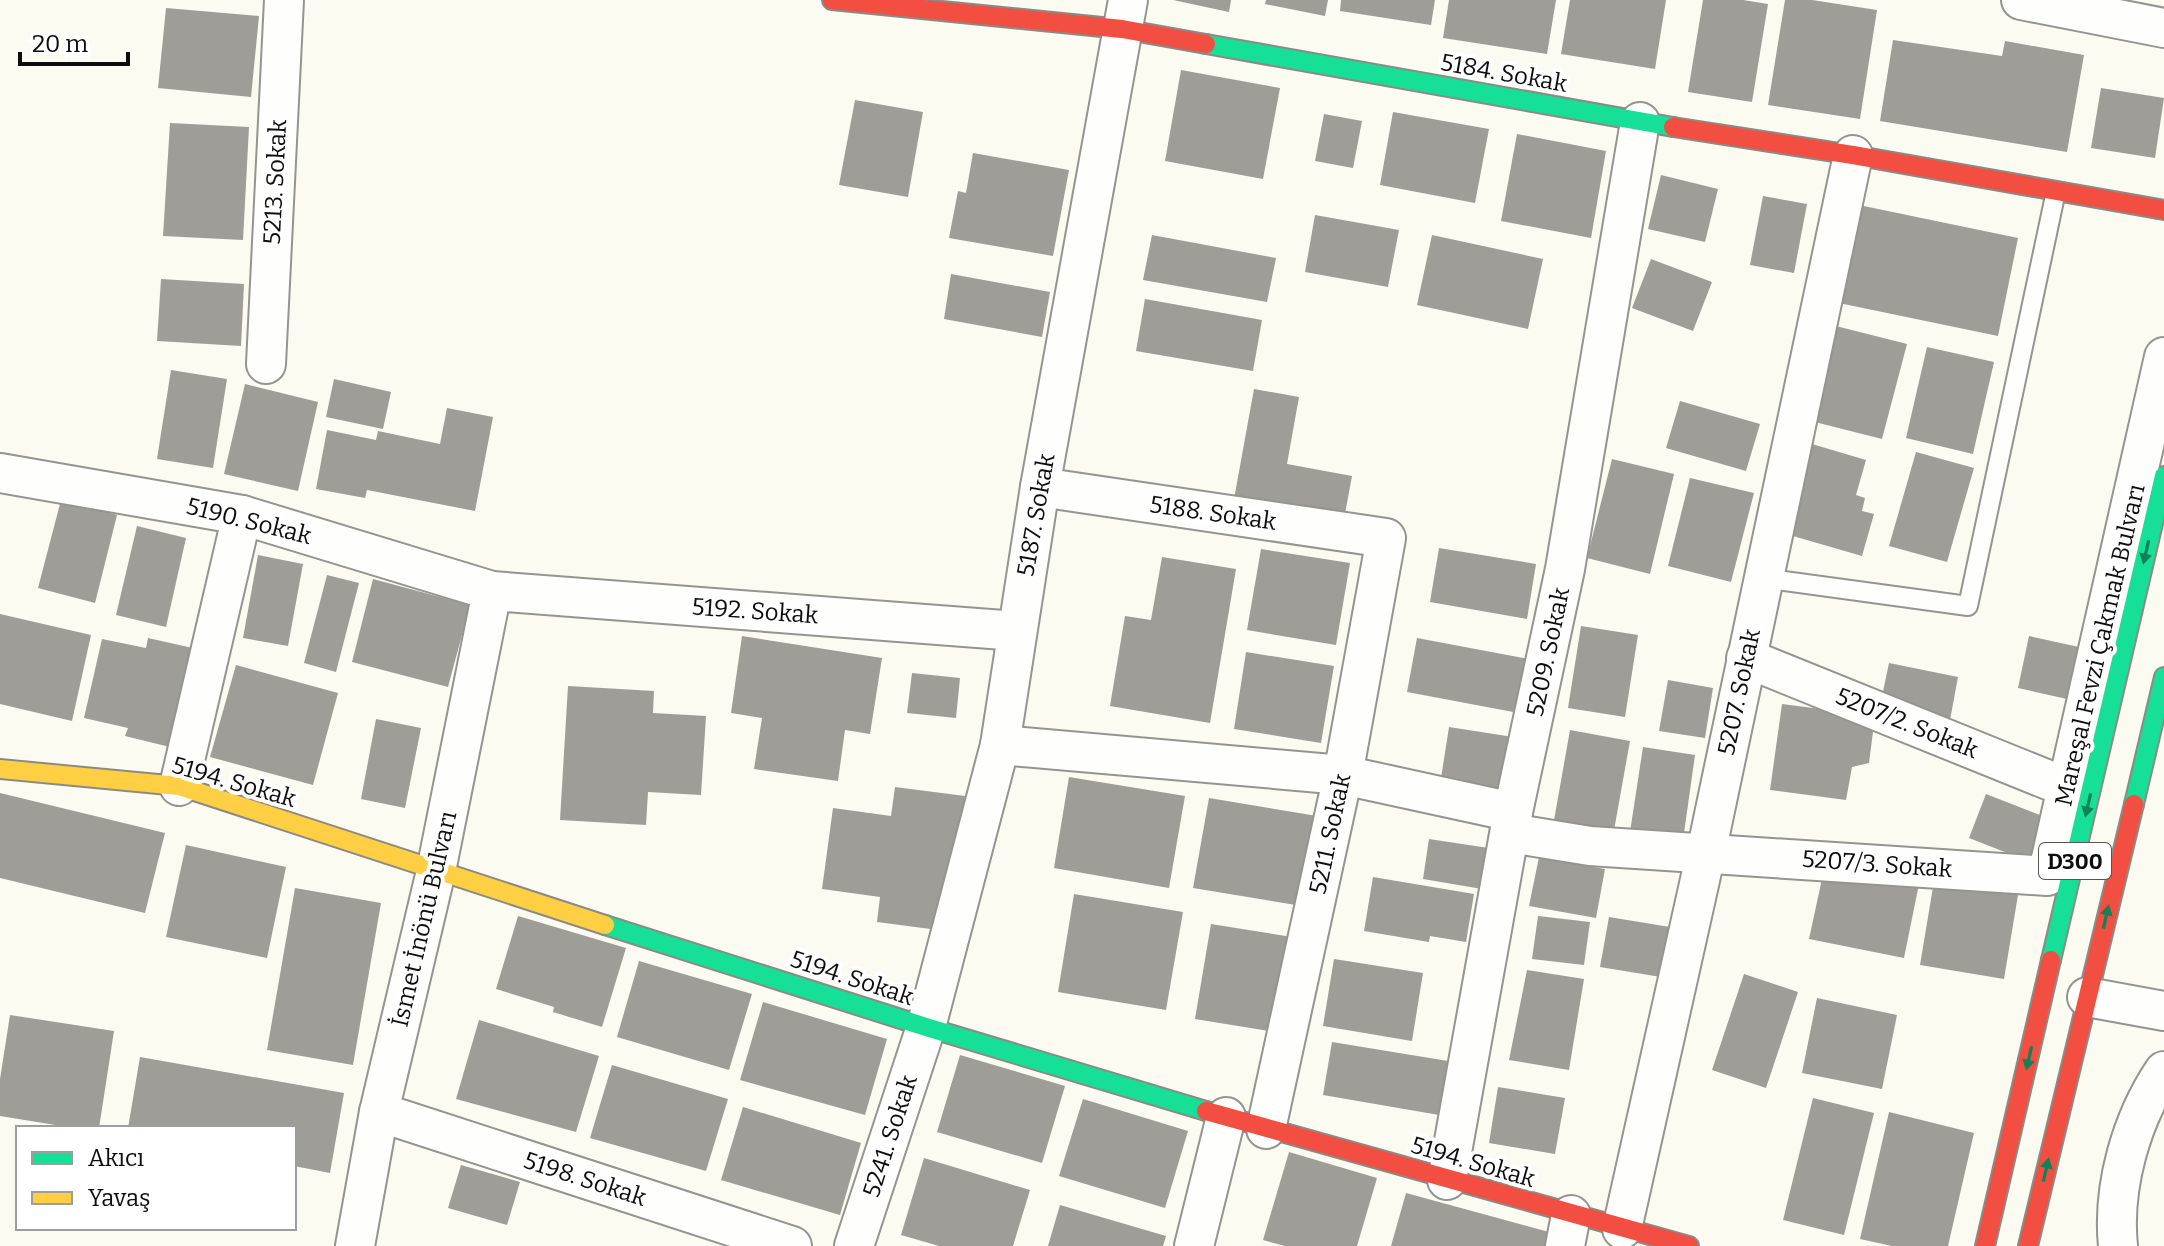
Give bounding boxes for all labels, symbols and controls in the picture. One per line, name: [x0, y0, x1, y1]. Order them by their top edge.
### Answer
scale bar: [20, 16, 128, 66]
text: 20 m: [32, 30, 88, 58]
street label: 5184. Sokak: [1438, 48, 1570, 98]
street label: 5213. Sokak: [258, 118, 292, 245]
street label: 5187. Sokak: [1011, 451, 1061, 579]
street label: Mareşal Fevzi Çakmak Bulvarı: [2049, 481, 2151, 809]
street label: 5188. Sokak: [1148, 490, 1278, 536]
street label: 5190. Sokak: [184, 492, 315, 550]
one-way arrow: [2140, 540, 2152, 565]
street label: 5209. Sokak: [1521, 585, 1575, 719]
street label: 5192. Sokak: [691, 593, 820, 629]
street label: 5207. Sokak: [1712, 626, 1766, 758]
street label: 5207/2. Sokak: [1832, 682, 1983, 764]
street label: 5194. Sokak: [169, 751, 300, 813]
street label: 5211. Sokak: [1304, 771, 1357, 897]
one-way arrow: [2081, 793, 2094, 818]
street label: İsmet İnönü Bulvarı: [386, 808, 462, 1030]
road number: D300: [2039, 843, 2111, 879]
street label: 5207/3. Sokak: [1801, 845, 1953, 883]
one-way arrow: [2101, 905, 2113, 930]
street label: 5194. Sokak: [787, 945, 917, 1011]
one-way arrow: [2022, 1046, 2035, 1071]
street label: 5241. Sokak: [857, 1071, 923, 1201]
legend: [16, 1126, 296, 1230]
street label: 5194. Sokak: [1408, 1131, 1539, 1193]
text: Akıcı: [88, 1144, 144, 1172]
street label: 5198. Sokak: [520, 1146, 650, 1212]
one-way arrow: [2040, 1158, 2053, 1183]
text: Yavaş: [88, 1184, 151, 1212]

